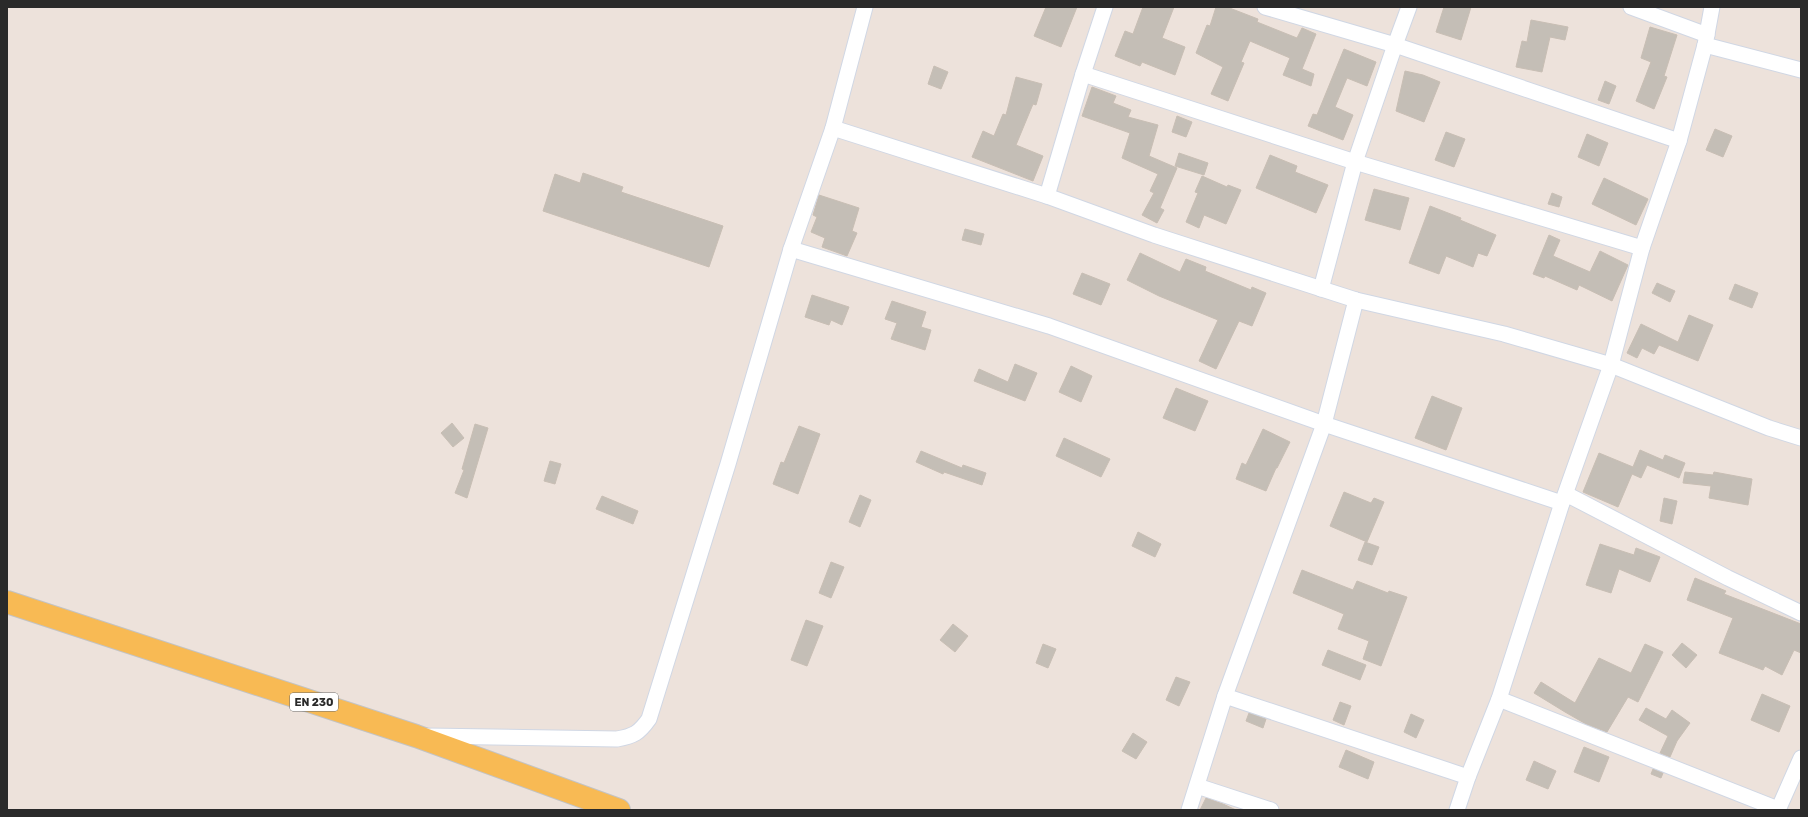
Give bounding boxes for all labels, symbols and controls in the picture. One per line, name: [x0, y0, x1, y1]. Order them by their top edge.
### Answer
road number: EN 230: [290, 693, 338, 711]

